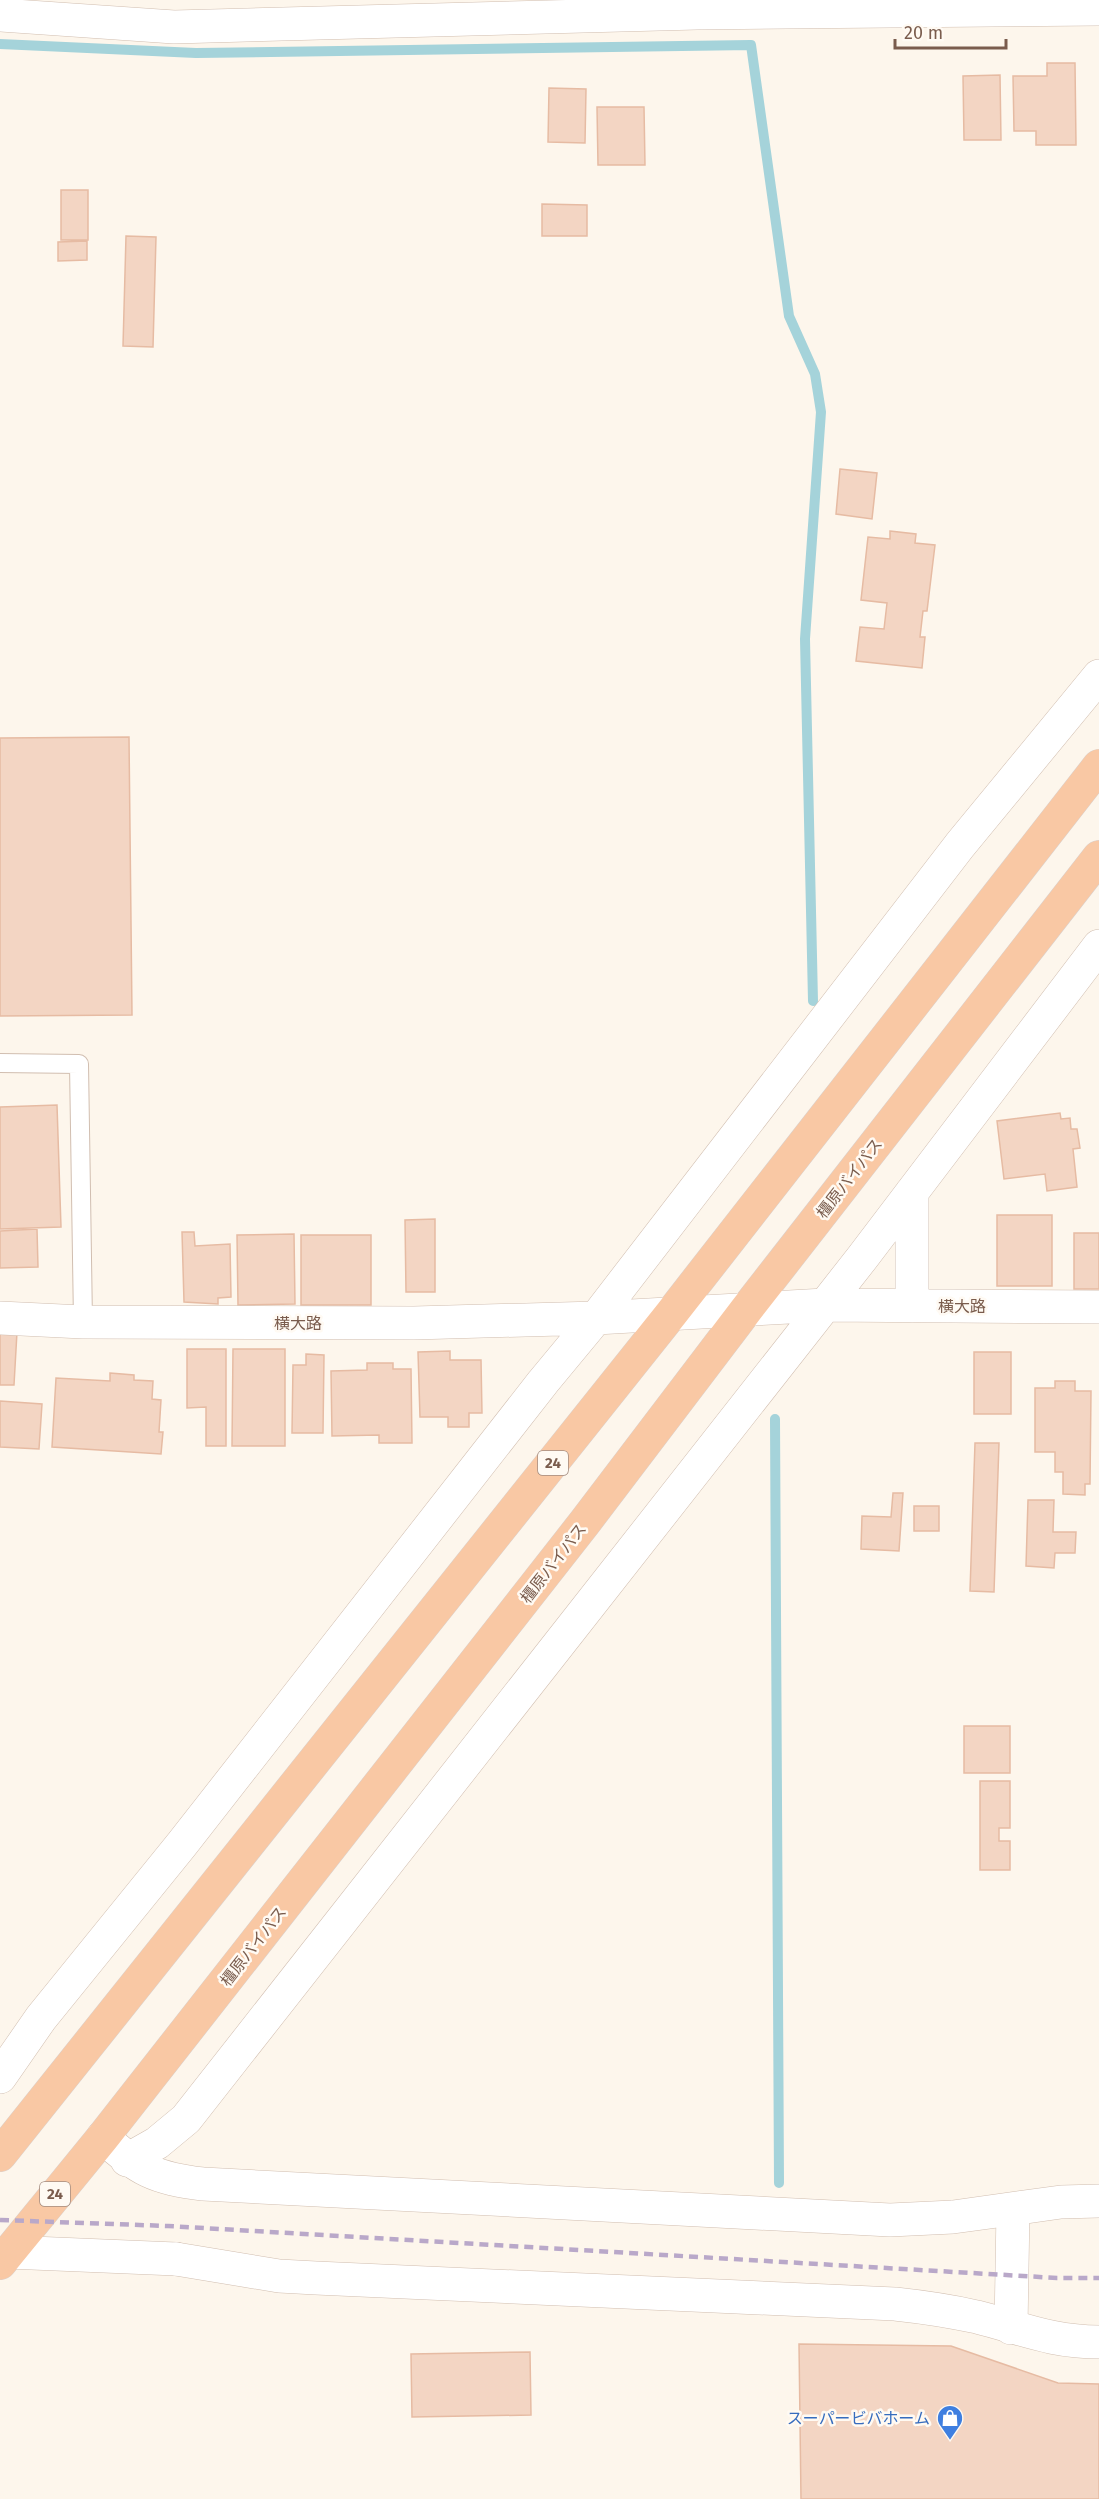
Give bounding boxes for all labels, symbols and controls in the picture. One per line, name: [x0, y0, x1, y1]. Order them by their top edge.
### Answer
scale bar: [895, 12, 1006, 50]
text: 20 m: [904, 22, 943, 44]
street label: 橿原バイパス: [812, 1135, 886, 1222]
street label: 横大路: [938, 1297, 986, 1316]
street label: 横大路: [274, 1314, 322, 1333]
road number: 24: [538, 1451, 568, 1475]
street label: 橿原バイパス: [516, 1520, 590, 1607]
street label: 橿原バイパス: [216, 1903, 290, 1990]
road number: 24: [40, 2182, 70, 2206]
shop icon: スーパービバホーム: [935, 2403, 965, 2441]
place label: スーパービバホーム: [787, 2409, 930, 2428]

